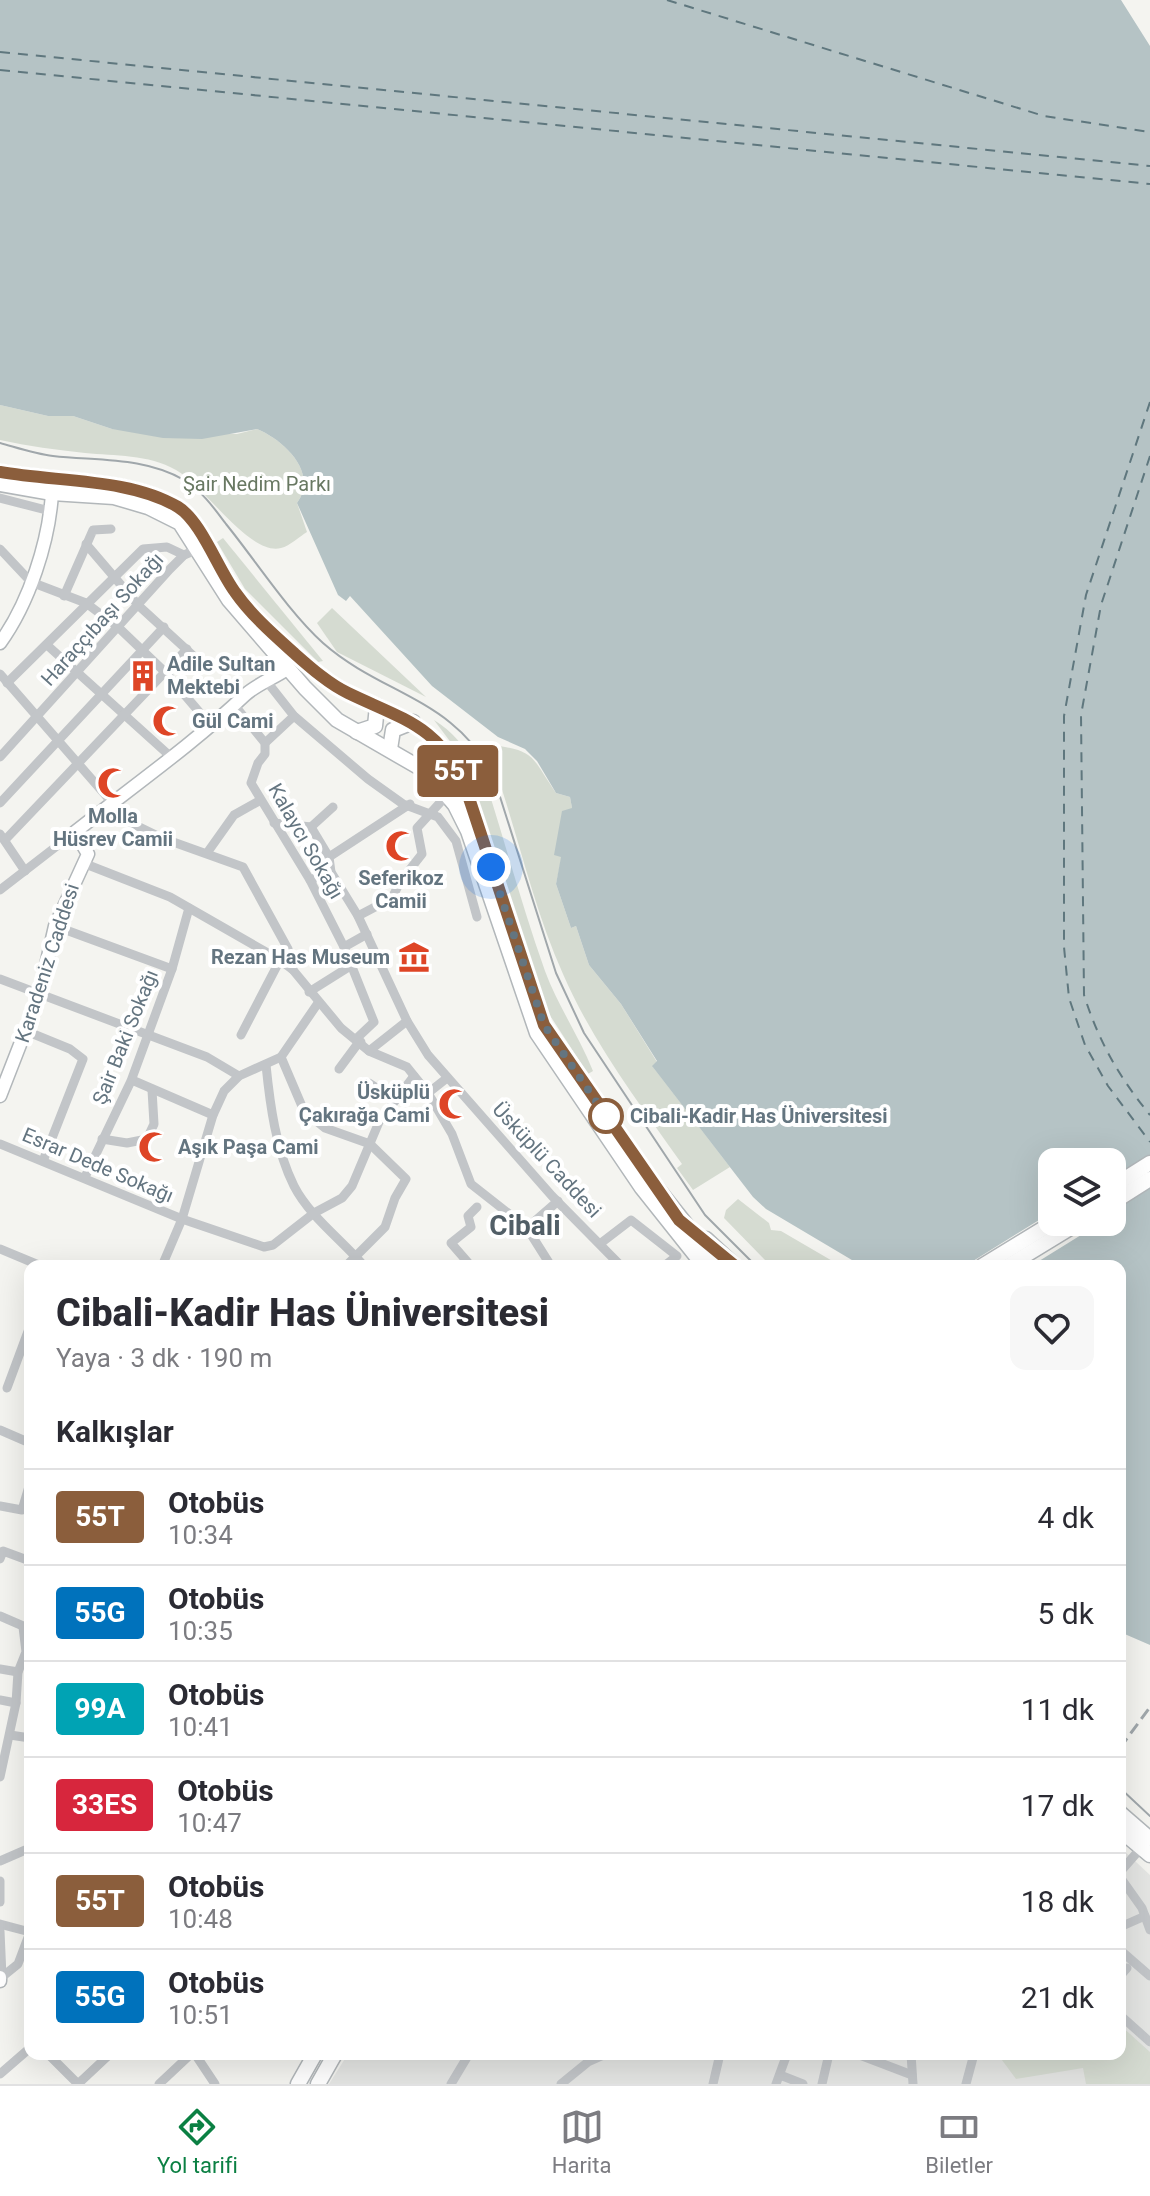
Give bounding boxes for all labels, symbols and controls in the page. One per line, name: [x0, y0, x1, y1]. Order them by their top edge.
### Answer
park label: Şair Nedim Parkı: [183, 472, 331, 496]
street label: Haraççıbaşı Sokağı: [36, 547, 168, 691]
place label: Adile Sultan Mektebi: [167, 652, 276, 699]
building icon: Adile Sultan Mektebi: [126, 659, 160, 693]
mosque icon: Gül Cami: [151, 704, 185, 738]
place label: Gül Cami: [192, 709, 274, 733]
line badge: 55T: [412, 745, 504, 797]
text: 55T: [433, 754, 483, 787]
mosque icon: Molla Hüsrev Camii: [96, 766, 130, 800]
street label: Kalaycı Sokağı: [263, 779, 349, 903]
place label: Molla Hüsrev Camii: [53, 804, 173, 851]
mosque icon: Seferikoz Camii: [384, 829, 418, 863]
your location: [471, 847, 511, 887]
place label: Seferikoz Camii: [358, 866, 444, 913]
street label: Karadeniz Caddesi: [10, 881, 84, 1045]
museum icon: Rezan Has Museum: [397, 940, 431, 974]
place label: Rezan Has Museum: [211, 945, 390, 969]
street label: Şair Baki Sokağı: [87, 966, 163, 1108]
place label: Üsküplü Çakırağa Cami: [299, 1080, 430, 1127]
mosque icon: Üsküplü Çakırağa Cami: [437, 1087, 471, 1121]
street label: Üsküplü Caddesi: [487, 1097, 607, 1223]
marker: Cibali-Kadir Has Üniversitesi: [589, 1099, 623, 1133]
place label: Cibali-Kadir Has Üniversitesi: [630, 1104, 888, 1128]
street label: Esrar Dede Sokağı: [19, 1122, 177, 1208]
mosque icon: Aşık Paşa Cami: [137, 1130, 171, 1164]
place label: Aşık Paşa Cami: [178, 1135, 319, 1159]
map controls: [1038, 1148, 1126, 1236]
button: layers: [1038, 1148, 1126, 1236]
district label: Cibali: [489, 1209, 561, 1242]
button: heart: [1010, 1286, 1094, 1370]
text: Cibali-Kadir Has Üniversitesi: [56, 1291, 549, 1335]
text: Yaya · 3 dk · 190 m: [56, 1343, 272, 1373]
text: Kalkışlar: [56, 1414, 174, 1449]
text: Otobüs: [168, 1485, 264, 1520]
text: 55T: [75, 1500, 125, 1533]
text: 4 dk: [1038, 1500, 1094, 1535]
text: 10:34: [168, 1520, 233, 1550]
text: Otobüs: [168, 1581, 264, 1616]
text: 55G: [74, 1596, 126, 1629]
text: 5 dk: [1038, 1596, 1094, 1631]
text: 10:35: [168, 1616, 233, 1646]
text: Otobüs: [168, 1677, 264, 1712]
text: 99A: [75, 1692, 125, 1725]
text: 11 dk: [1021, 1692, 1094, 1727]
text: 10:41: [168, 1712, 233, 1742]
text: Otobüs: [177, 1773, 274, 1808]
text: 33ES: [72, 1788, 137, 1821]
text: 17 dk: [1021, 1788, 1094, 1823]
text: 10:47: [177, 1808, 242, 1838]
text: Otobüs: [168, 1869, 264, 1904]
text: 55T: [75, 1884, 125, 1917]
text: 18 dk: [1021, 1884, 1094, 1919]
text: 10:48: [168, 1904, 233, 1934]
text: Otobüs: [168, 1965, 264, 2000]
text: 55G: [74, 1980, 126, 2013]
text: 21 dk: [1021, 1980, 1094, 2015]
text: 10:51: [168, 2000, 233, 2030]
tab: Yol tarifi: [157, 2105, 238, 2178]
tab: Harita: [552, 2105, 611, 2178]
tab: Biletler: [925, 2105, 993, 2178]

